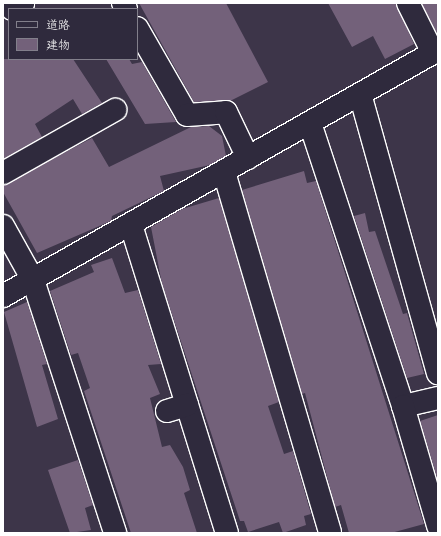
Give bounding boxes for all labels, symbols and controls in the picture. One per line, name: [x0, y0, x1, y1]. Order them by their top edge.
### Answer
legend: [8, 8, 138, 60]
text: 道路: [46, 15, 70, 33]
text: 建物: [46, 35, 70, 53]

